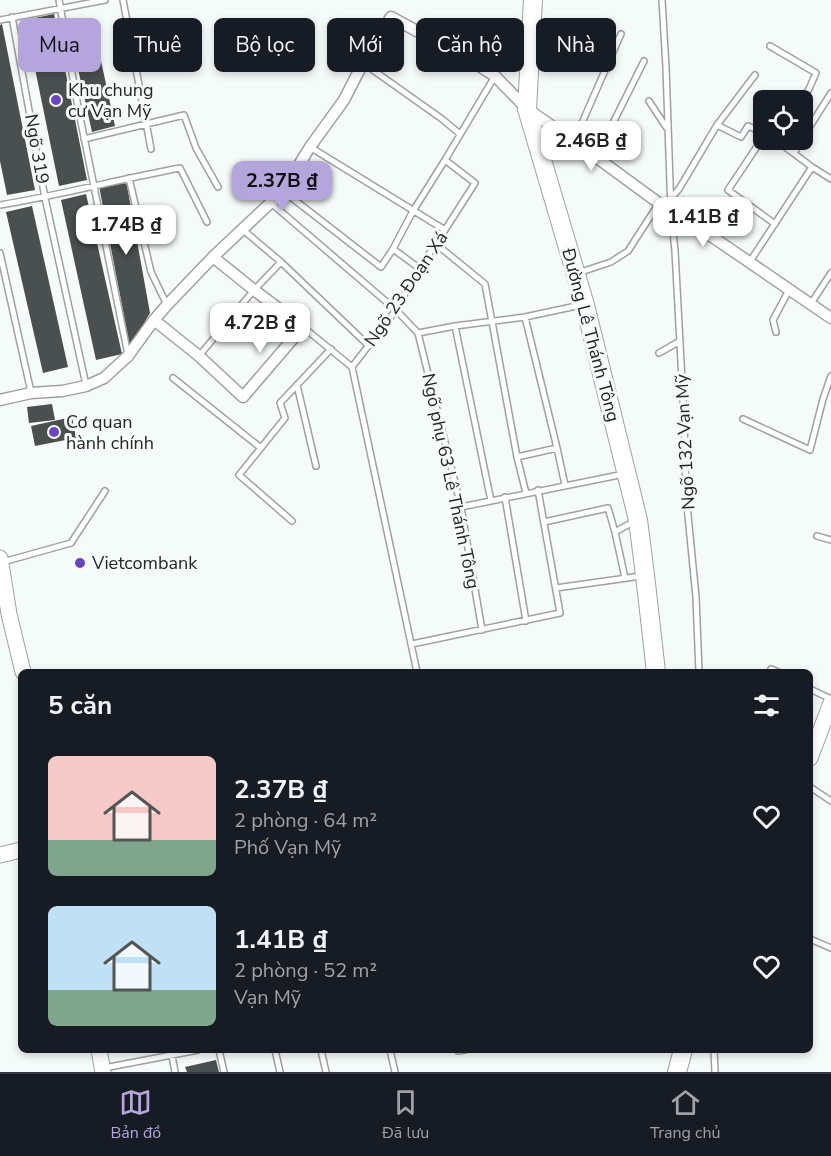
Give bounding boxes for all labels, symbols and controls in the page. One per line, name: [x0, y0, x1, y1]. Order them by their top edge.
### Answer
chip: Mua: [18, 18, 101, 72]
chip: Thuê: [113, 18, 202, 72]
chip: Bộ lọc: [214, 18, 315, 72]
chip: Mới: [327, 18, 404, 72]
chip: Căn hộ: [416, 18, 524, 72]
chip: Nhà: [536, 18, 616, 72]
place label: Khu chung cư Vạn Mỹ: [68, 78, 154, 123]
map controls: [753, 90, 813, 150]
button: locate: [753, 90, 813, 150]
marker: Khu chung cư Vạn Mỹ: [49, 93, 63, 107]
street label: Ngõ 319: [19, 112, 55, 186]
pin: 2.46B ₫: [536, 121, 646, 172]
text: 2.46B ₫: [555, 127, 627, 154]
pin: 2.37B ₫: [227, 161, 337, 212]
text: 2.37B ₫: [246, 167, 318, 194]
pin: 1.41B ₫: [648, 197, 758, 248]
text: 1.41B ₫: [667, 203, 739, 230]
pin: 1.74B ₫: [71, 205, 181, 256]
text: 1.74B ₫: [90, 211, 162, 238]
street label: Ngõ 23 Đoạn Xá: [359, 227, 453, 351]
street label: Đường Lê Thánh Tông: [556, 245, 626, 424]
pin: 4.72B ₫: [205, 303, 315, 354]
text: 4.72B ₫: [224, 309, 296, 336]
street label: Ngõ phụ 63 Lê Thánh Tông: [416, 371, 486, 591]
street label: Ngõ 132 Vạn Mỹ: [669, 373, 701, 511]
place label: Cơ quan hành chính: [66, 410, 154, 455]
marker: Cơ quan hành chính: [47, 425, 61, 439]
place label: Vietcombank: [91, 551, 198, 575]
marker: Vietcombank: [73, 556, 87, 570]
text: 5 căn: [48, 688, 112, 723]
icon: filters: [750, 689, 783, 722]
text: 2.37B ₫: [234, 772, 328, 807]
icon: home: [96, 780, 168, 852]
icon: heart: [750, 800, 783, 833]
text: 2 phòng · 64 m²: [234, 807, 377, 834]
text: Phố Vạn Mỹ: [234, 834, 341, 861]
text: 1.41B ₫: [234, 922, 328, 957]
icon: home: [96, 930, 168, 1002]
icon: heart: [750, 950, 783, 983]
text: 2 phòng · 52 m²: [234, 957, 377, 984]
text: Vạn Mỹ: [234, 984, 301, 1011]
tab: Bản đồ: [110, 1086, 161, 1144]
tab: Đã lưu: [382, 1086, 429, 1144]
tab: Trang chủ: [650, 1086, 721, 1144]

